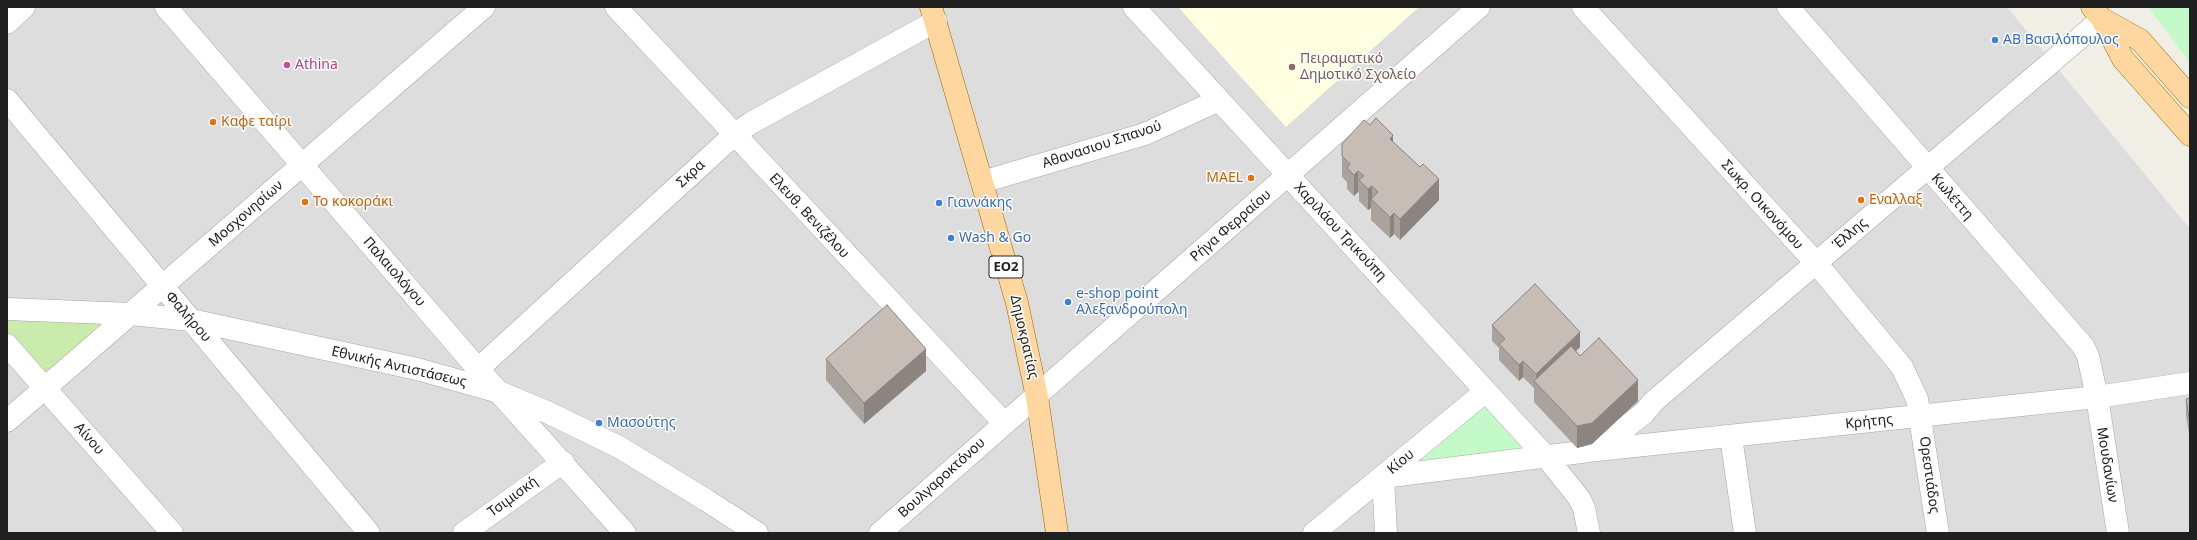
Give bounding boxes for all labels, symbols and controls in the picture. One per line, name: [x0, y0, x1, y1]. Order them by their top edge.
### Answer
place label: ΑΒ Βασιλόπουλος: [2003, 32, 2119, 48]
marker: ΑΒ Βασιλόπουλος: [1990, 35, 2000, 45]
place label: Πειραματικό Δημοτικό Σχολείο: [1300, 51, 1416, 84]
place label: Athina: [295, 57, 338, 73]
marker: Athina: [282, 60, 292, 70]
marker: Πειραματικό Δημοτικό Σχολείο: [1287, 62, 1297, 72]
place label: Καφε ταίρι: [221, 114, 292, 130]
marker: Καφε ταίρι: [208, 117, 218, 127]
street label: Αθανασιου Σπανού: [1040, 118, 1164, 172]
street label: Σκρα: [673, 157, 709, 191]
street label: Σωκρ. Οικονόμου: [1717, 157, 1807, 253]
street label: Ελευθ. Βενιζέλου: [765, 170, 853, 262]
place label: MAEL: [1206, 170, 1243, 186]
street label: Κωλέττη: [1927, 170, 1977, 224]
marker: MAEL: [1246, 173, 1256, 183]
street label: Μοσχονησίων: [206, 177, 286, 251]
street label: Χαριλάου Τρικούπη: [1290, 179, 1390, 285]
street label: Ρήγα Φερραίου: [1187, 186, 1275, 266]
place label: Εναλλαξ: [1869, 192, 1922, 208]
place label: Το κοκοράκι: [313, 194, 393, 210]
place label: Γιαννάκης: [947, 195, 1012, 211]
marker: Εναλλαξ: [1856, 195, 1866, 205]
marker: Το κοκοράκι: [300, 197, 310, 207]
marker: Γιαννάκης: [934, 198, 944, 208]
street label: Έλλης: [1829, 215, 1871, 253]
place label: Wash & Go: [959, 230, 1031, 246]
marker: Wash & Go: [946, 233, 956, 243]
street label: Παλαιολόγου: [359, 234, 429, 310]
road number: ΕΟ2: [989, 256, 1023, 278]
place label: e-shop point Αλεξανδρούπολη: [1076, 286, 1188, 318]
street label: Φαλήρου: [161, 288, 215, 346]
street label: Δημοκρατίας: [1006, 293, 1042, 381]
marker: e-shop point Αλεξανδρούπολη: [1063, 297, 1073, 307]
street label: Εθνικής Αντιστάσεως: [330, 343, 468, 391]
street label: Κρήτης: [1844, 411, 1894, 433]
place label: Μασούτης: [607, 415, 675, 431]
marker: Μασούτης: [594, 418, 604, 428]
street label: Αίνου: [70, 419, 108, 459]
street label: Μουδανίων: [2093, 426, 2121, 504]
street label: Βουλγαροκτόνου: [895, 435, 989, 521]
street label: Ορεστιάδος: [1915, 435, 1943, 515]
street label: Κίου: [1384, 446, 1418, 478]
street label: Τσιμισκή: [485, 473, 541, 521]

